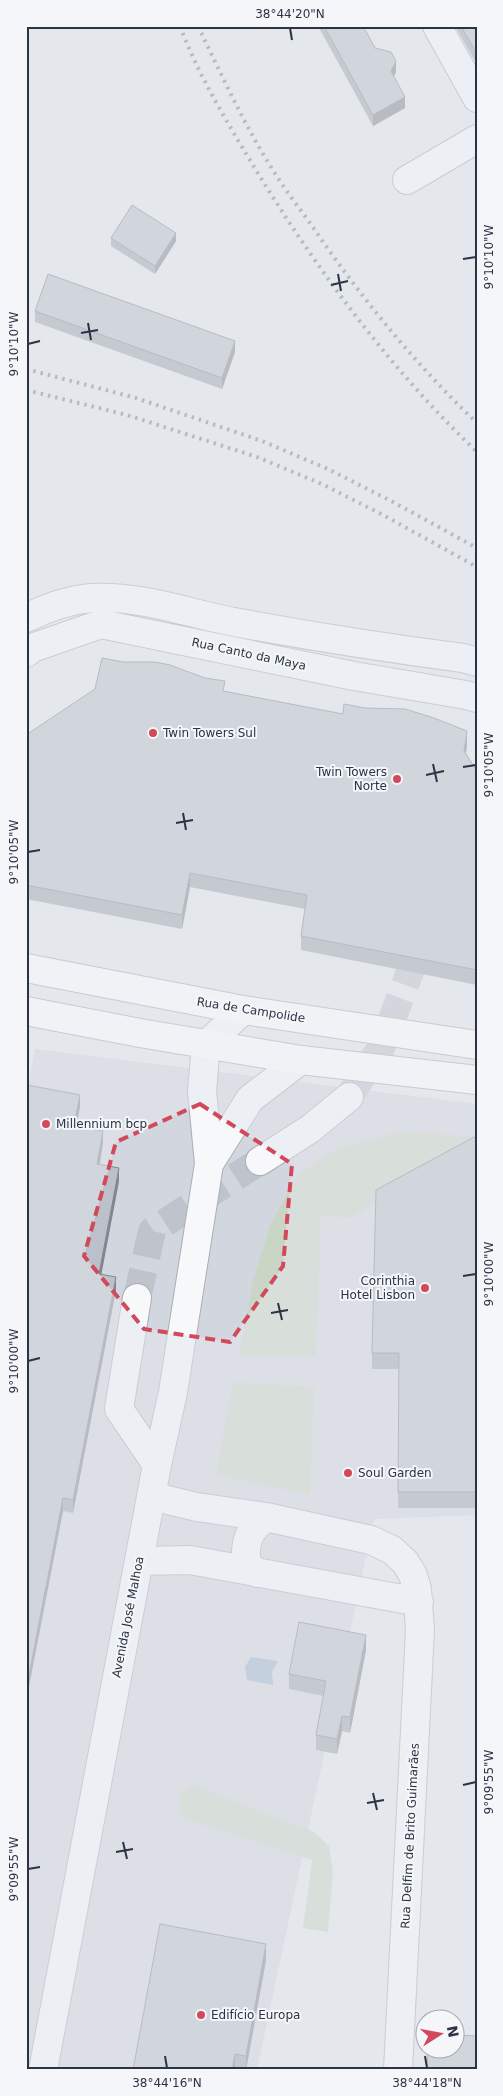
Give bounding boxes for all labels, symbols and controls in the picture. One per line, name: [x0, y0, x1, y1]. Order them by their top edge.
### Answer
text: 38°44'20"N: [255, 7, 325, 21]
text: 9°10'10"W: [482, 224, 496, 289]
text: 9°10'10"W: [7, 311, 21, 376]
street label: Rua Canto da Maya: [190, 635, 308, 673]
place label: Twin Towers Sul: [162, 726, 256, 740]
marker: Twin Towers Sul: [147, 727, 159, 739]
text: 9°10'05"W: [482, 732, 496, 797]
place label: Twin Towers Norte: [315, 765, 387, 793]
marker: Twin Towers Norte: [391, 773, 403, 785]
text: 9°10'05"W: [7, 819, 21, 884]
street label: Rua de Campolide: [196, 995, 306, 1025]
place label: Millennium bcp: [56, 1117, 147, 1131]
marker: Millennium bcp: [40, 1118, 52, 1130]
text: 9°10'00"W: [482, 1241, 496, 1306]
place label: Corinthia Hotel Lisbon: [341, 1274, 415, 1302]
marker: Corinthia Hotel Lisbon: [419, 1282, 431, 1294]
text: 9°10'00"W: [7, 1328, 21, 1393]
place label: Soul Garden: [358, 1466, 432, 1480]
marker: Soul Garden: [342, 1467, 354, 1479]
street label: Avenida José Malhoa: [109, 1555, 147, 1679]
street label: Rua Delfim de Brito Guimarães: [398, 1743, 422, 1929]
text: 9°09'55"W: [482, 1749, 496, 1814]
text: 9°09'55"W: [7, 1836, 21, 1901]
place label: Edifício Europa: [211, 2008, 300, 2022]
north arrow: [416, 2008, 466, 2058]
marker: Edifício Europa: [195, 2009, 207, 2021]
text: N: [444, 2024, 462, 2039]
text: 38°44'16"N: [132, 2076, 202, 2090]
text: 38°44'18"N: [392, 2076, 462, 2090]

